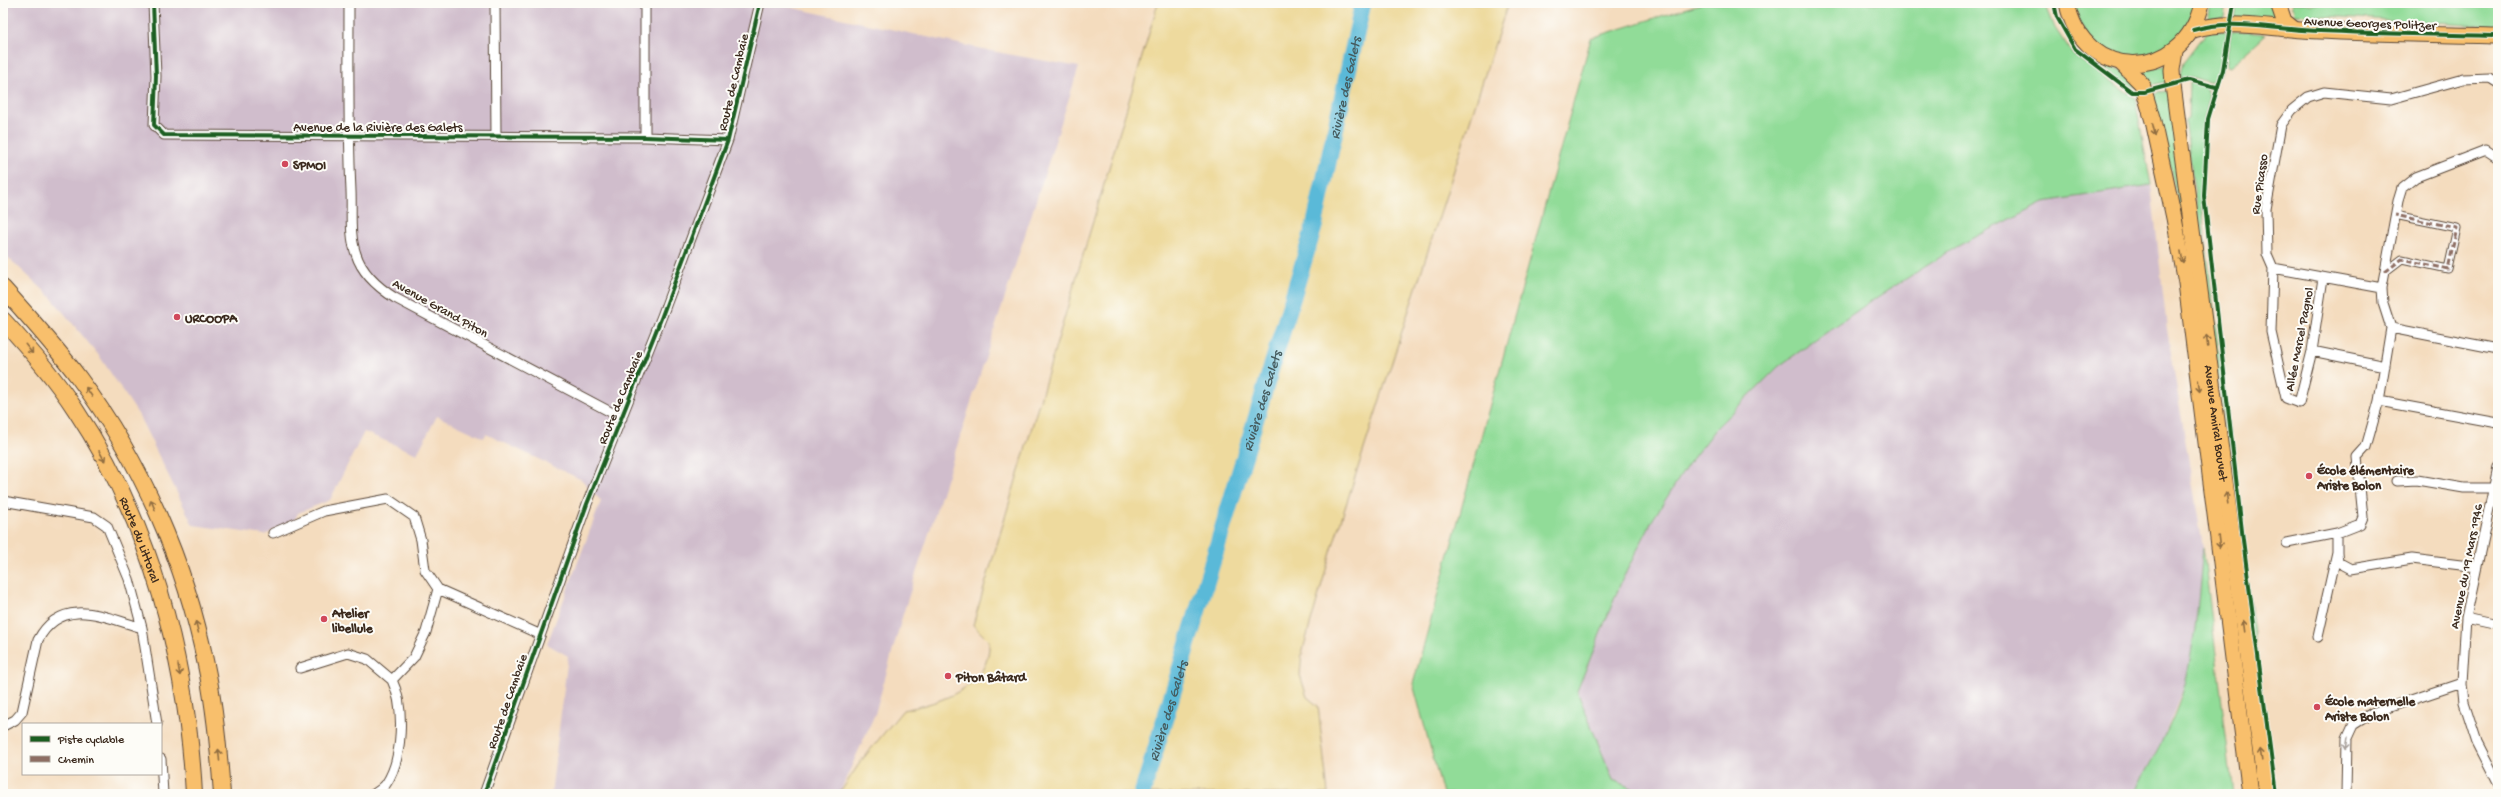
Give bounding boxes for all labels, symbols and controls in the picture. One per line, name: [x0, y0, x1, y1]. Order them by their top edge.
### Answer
street label: Avenue Georges Politzer: [2304, 15, 2438, 34]
street label: Route de Cambaie: [716, 32, 753, 133]
water label: Rivière des Galets: [1327, 34, 1367, 141]
street label: Avenue de la Rivière des Galets: [293, 121, 464, 136]
one-way arrow: [2151, 123, 2159, 136]
street label: Rue Picasso: [2249, 153, 2272, 215]
marker: SPMOI: [280, 159, 290, 169]
place label: SPMOI: [293, 159, 326, 174]
one-way arrow: [2178, 250, 2186, 263]
street label: Avenue Grand Piton: [389, 277, 491, 342]
street label: Allée Marcel Pagnol: [2283, 286, 2318, 393]
marker: URCOOPA: [172, 312, 182, 322]
place label: URCOOPA: [185, 312, 238, 327]
one-way arrow: [2204, 335, 2211, 348]
one-way arrow: [25, 344, 33, 355]
water label: Rivière des Galets: [1240, 347, 1287, 454]
street label: Route de Cambaie: [596, 349, 647, 447]
street label: Avenue Amiral Bouvet: [2200, 364, 2230, 484]
one-way arrow: [2195, 379, 2203, 392]
one-way arrow: [85, 387, 93, 398]
one-way arrow: [99, 450, 107, 462]
place label: École élémentaire Ariste Bolon: [2316, 463, 2415, 494]
marker: École élémentaire Ariste Bolon: [2304, 471, 2314, 481]
one-way arrow: [2223, 491, 2231, 504]
street label: Route du Littoral: [115, 495, 162, 585]
one-way arrow: [149, 500, 156, 512]
street label: Avenue du 19 Mars 1946: [2448, 502, 2487, 630]
one-way arrow: [2215, 536, 2222, 549]
place label: Atelier libellule: [331, 607, 374, 637]
marker: Atelier libellule: [319, 614, 329, 624]
one-way arrow: [2240, 620, 2248, 633]
one-way arrow: [193, 621, 201, 634]
street label: Route de Cambaie: [485, 652, 532, 751]
water label: Rivière des Galets: [1146, 657, 1193, 764]
one-way arrow: [175, 663, 183, 676]
place label: Piton Bâtard: [955, 670, 1027, 686]
marker: Piton Bâtard: [943, 671, 953, 681]
place label: École maternelle Ariste Bolon: [2324, 694, 2417, 725]
marker: École maternelle Ariste Bolon: [2312, 702, 2322, 712]
legend: [22, 723, 162, 775]
text: Piste cyclable: [57, 734, 125, 748]
one-way arrow: [2342, 736, 2350, 749]
one-way arrow: [215, 749, 222, 762]
one-way arrow: [2257, 749, 2265, 762]
text: Chemin: [58, 754, 94, 768]

